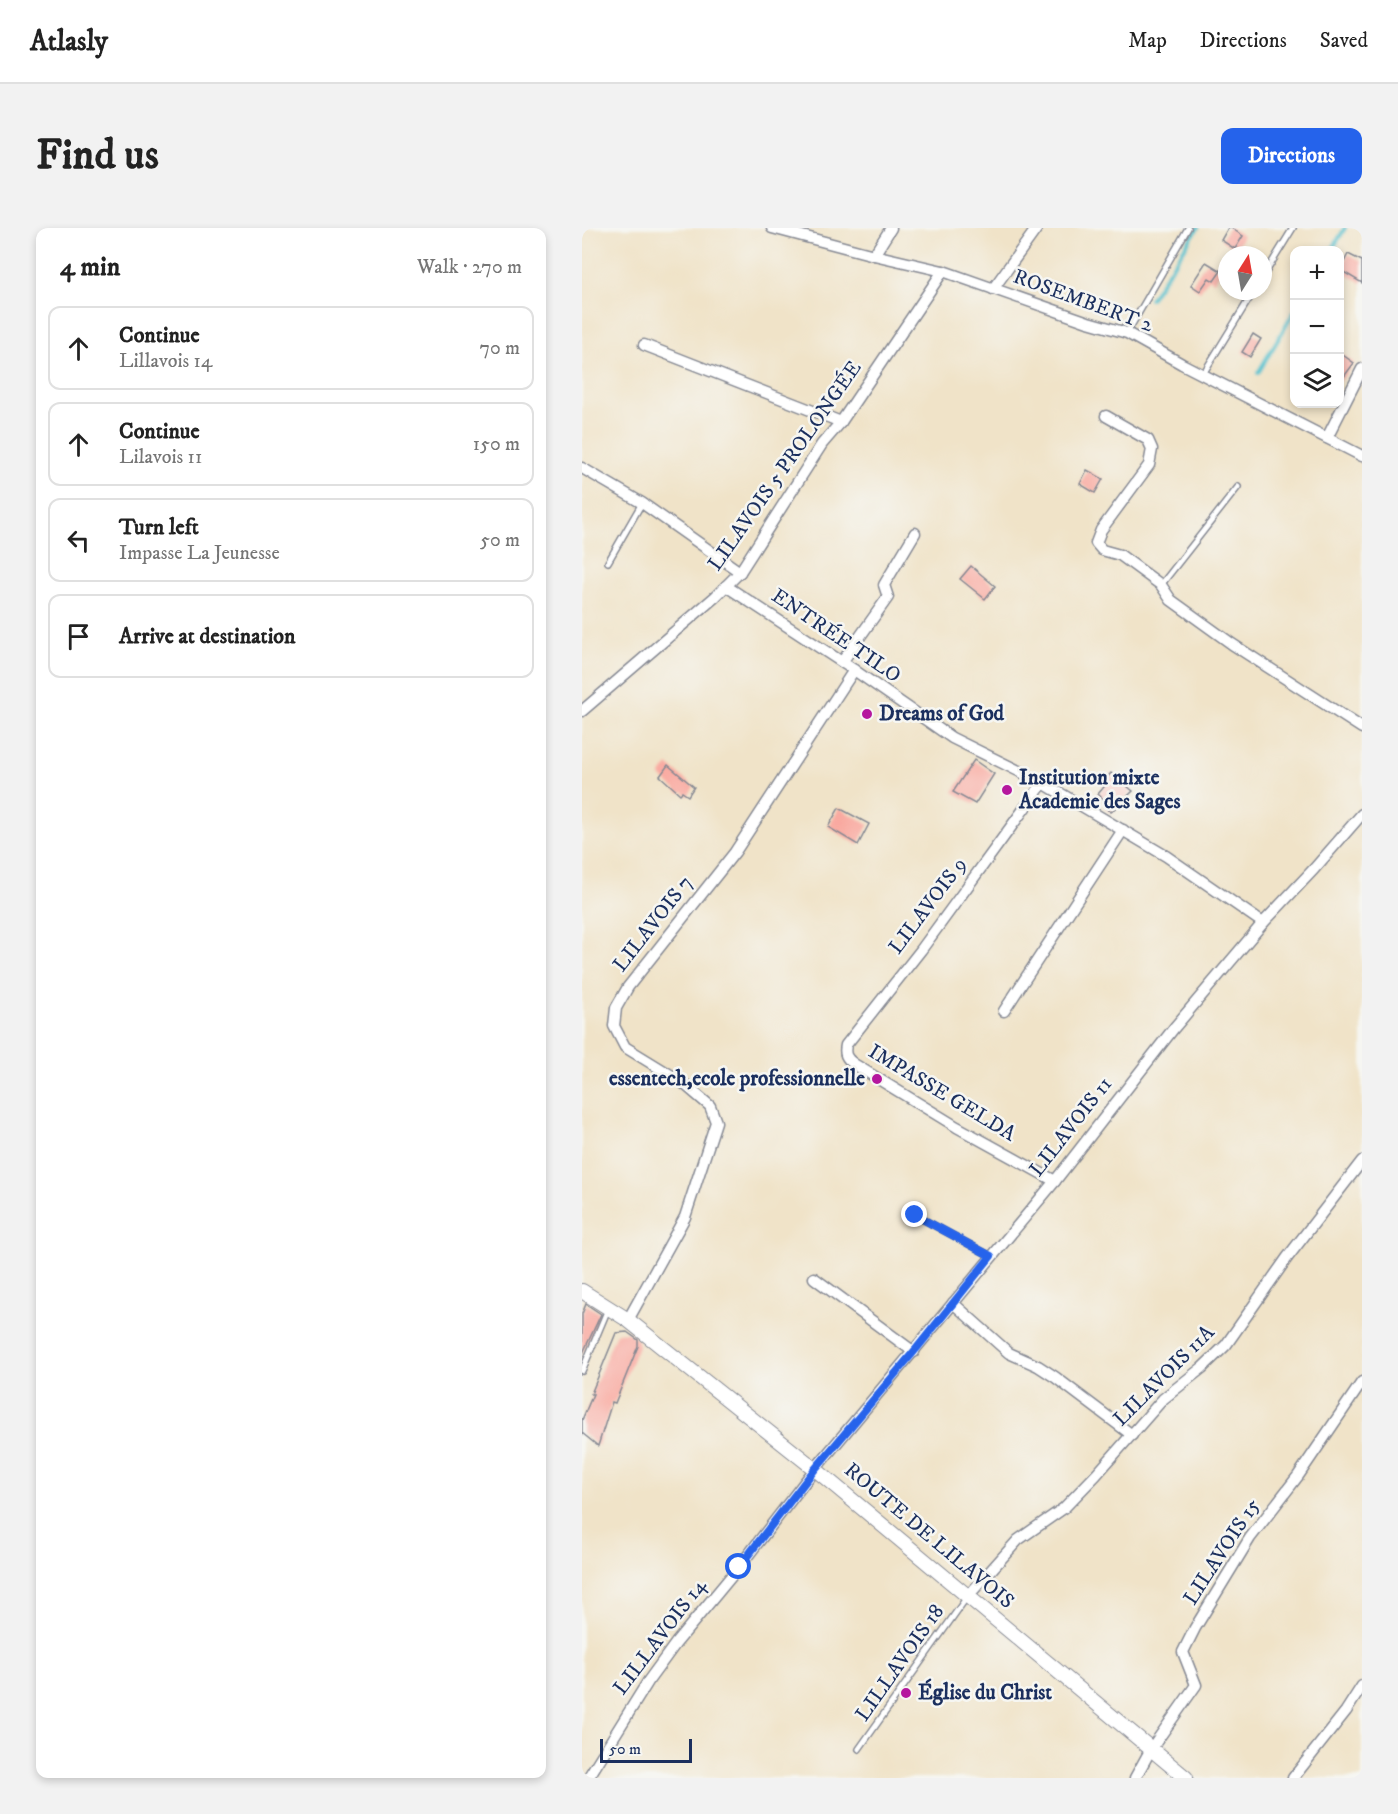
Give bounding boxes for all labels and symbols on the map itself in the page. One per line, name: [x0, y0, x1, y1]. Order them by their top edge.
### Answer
north arrow: [1218, 246, 1272, 300]
street label: ROSEMBERT 2: [1010, 264, 1157, 339]
street label: LILAVOIS 5 PROLONGÉE: [702, 355, 868, 576]
street label: ENTRÉE TILO: [766, 582, 906, 689]
place label: Dreams of God: [879, 701, 1005, 727]
marker: Dreams of God: [860, 707, 874, 721]
place label: Institution mixte Academie des Sages: [1018, 765, 1180, 815]
marker: Institution mixte Academie des Sages: [1000, 783, 1014, 797]
street label: LILAVOIS 9: [883, 853, 973, 959]
street label: LILAVOIS 7: [607, 871, 699, 977]
street label: IMPASSE GELDA: [863, 1039, 1021, 1148]
place label: essentech,ecole professionnelle: [609, 1066, 865, 1092]
marker: essentech,ecole professionnelle: [870, 1072, 884, 1086]
street label: LILAVOIS 11: [1024, 1072, 1118, 1182]
route end: [901, 1201, 927, 1227]
street label: LILAVOIS 11A: [1108, 1320, 1220, 1432]
street label: ROUTE DE LILAVOIS: [839, 1457, 1019, 1615]
street label: LILAVOIS 15: [1178, 1494, 1266, 1610]
route start: [725, 1553, 751, 1579]
street label: LILLAVOIS 14: [608, 1573, 713, 1700]
street label: LILLAVOIS 18: [850, 1599, 950, 1727]
place label: Église du Christ: [918, 1678, 1052, 1706]
marker: Église du Christ: [899, 1686, 913, 1700]
scale bar: [600, 1736, 692, 1764]

